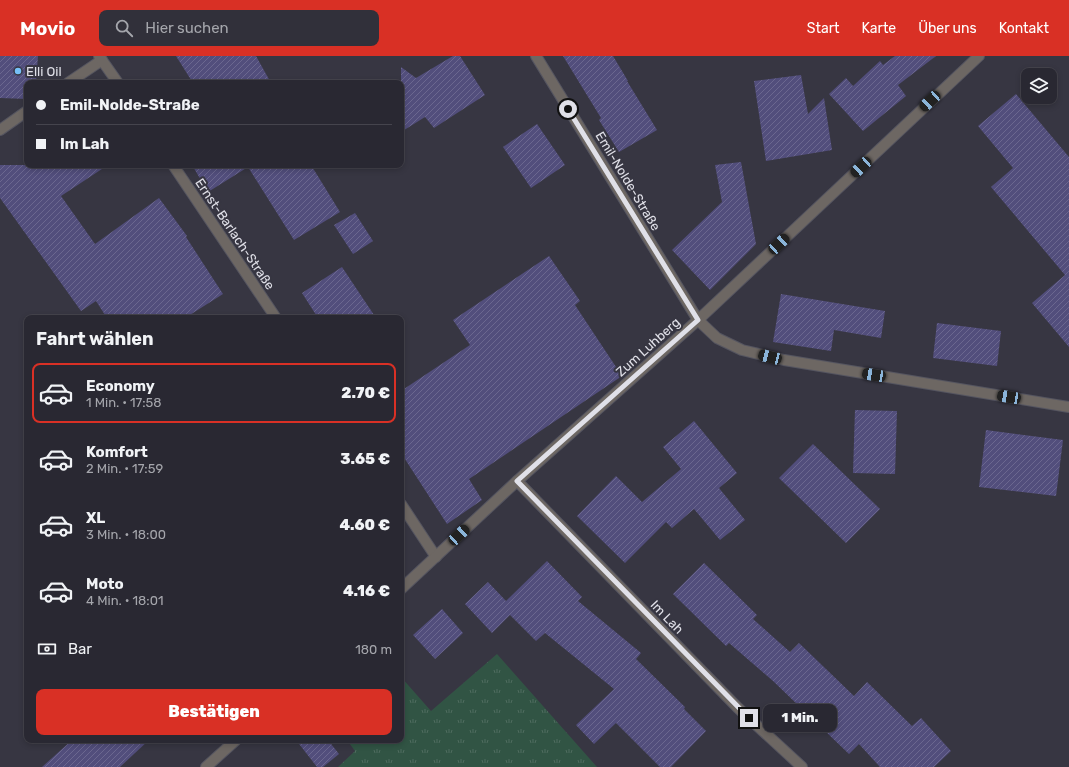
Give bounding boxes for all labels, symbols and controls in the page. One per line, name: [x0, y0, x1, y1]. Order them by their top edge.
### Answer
search box: [99, 10, 379, 46]
text: Movio: [20, 17, 75, 40]
icon: search: [113, 17, 135, 39]
text: Hier suchen: [145, 19, 229, 37]
text: Start: [807, 20, 840, 37]
text: Karte: [862, 20, 896, 37]
text: Über uns: [918, 20, 977, 37]
text: Kontakt: [999, 20, 1049, 37]
place label: Elli Oil: [26, 64, 62, 79]
marker: Elli Oil: [13, 66, 23, 76]
map controls: [1021, 68, 1057, 104]
button: layers: [1021, 68, 1057, 104]
car: [917, 88, 943, 114]
text: Emil-Nolde-Straße: [60, 96, 200, 114]
route start: [559, 100, 577, 118]
street label: Emil-Nolde-Straße: [593, 129, 663, 233]
text: Im Lah: [60, 135, 109, 153]
car: [848, 154, 874, 180]
street label: Ernst-Barlach-Straße: [192, 176, 278, 292]
car: [766, 231, 792, 257]
street label: Zum Luhberg: [613, 314, 684, 380]
text: Fahrt wählen: [36, 328, 154, 350]
car: [757, 348, 783, 366]
car: [861, 367, 887, 383]
icon: car: [38, 375, 74, 411]
text: Economy: [86, 377, 155, 395]
text: 2.70 €: [341, 384, 390, 402]
car: [996, 389, 1022, 405]
text: 1 Min. · 17:58: [86, 395, 162, 410]
icon: car: [38, 441, 74, 477]
text: Komfort: [86, 443, 148, 461]
text: 3.65 €: [340, 450, 390, 468]
text: 2 Min. · 17:59: [86, 461, 163, 476]
icon: car: [38, 507, 74, 543]
text: XL: [86, 509, 105, 527]
text: 4.60 €: [339, 516, 390, 534]
car: [446, 522, 472, 548]
text: 3 Min. · 18:00: [86, 527, 166, 542]
icon: car: [38, 573, 74, 609]
text: Moto: [86, 575, 124, 593]
text: 4.16 €: [343, 582, 390, 600]
text: 4 Min. · 18:01: [86, 593, 164, 608]
street label: Im Lah: [647, 597, 687, 637]
icon: cash: [36, 638, 58, 660]
text: Bar: [68, 640, 92, 658]
text: 180 m: [355, 642, 392, 657]
button: Bestätigen: [36, 689, 392, 735]
callout: 1 Min.: [763, 704, 837, 732]
route end: [740, 709, 758, 727]
text: 1 Min.: [782, 710, 818, 725]

